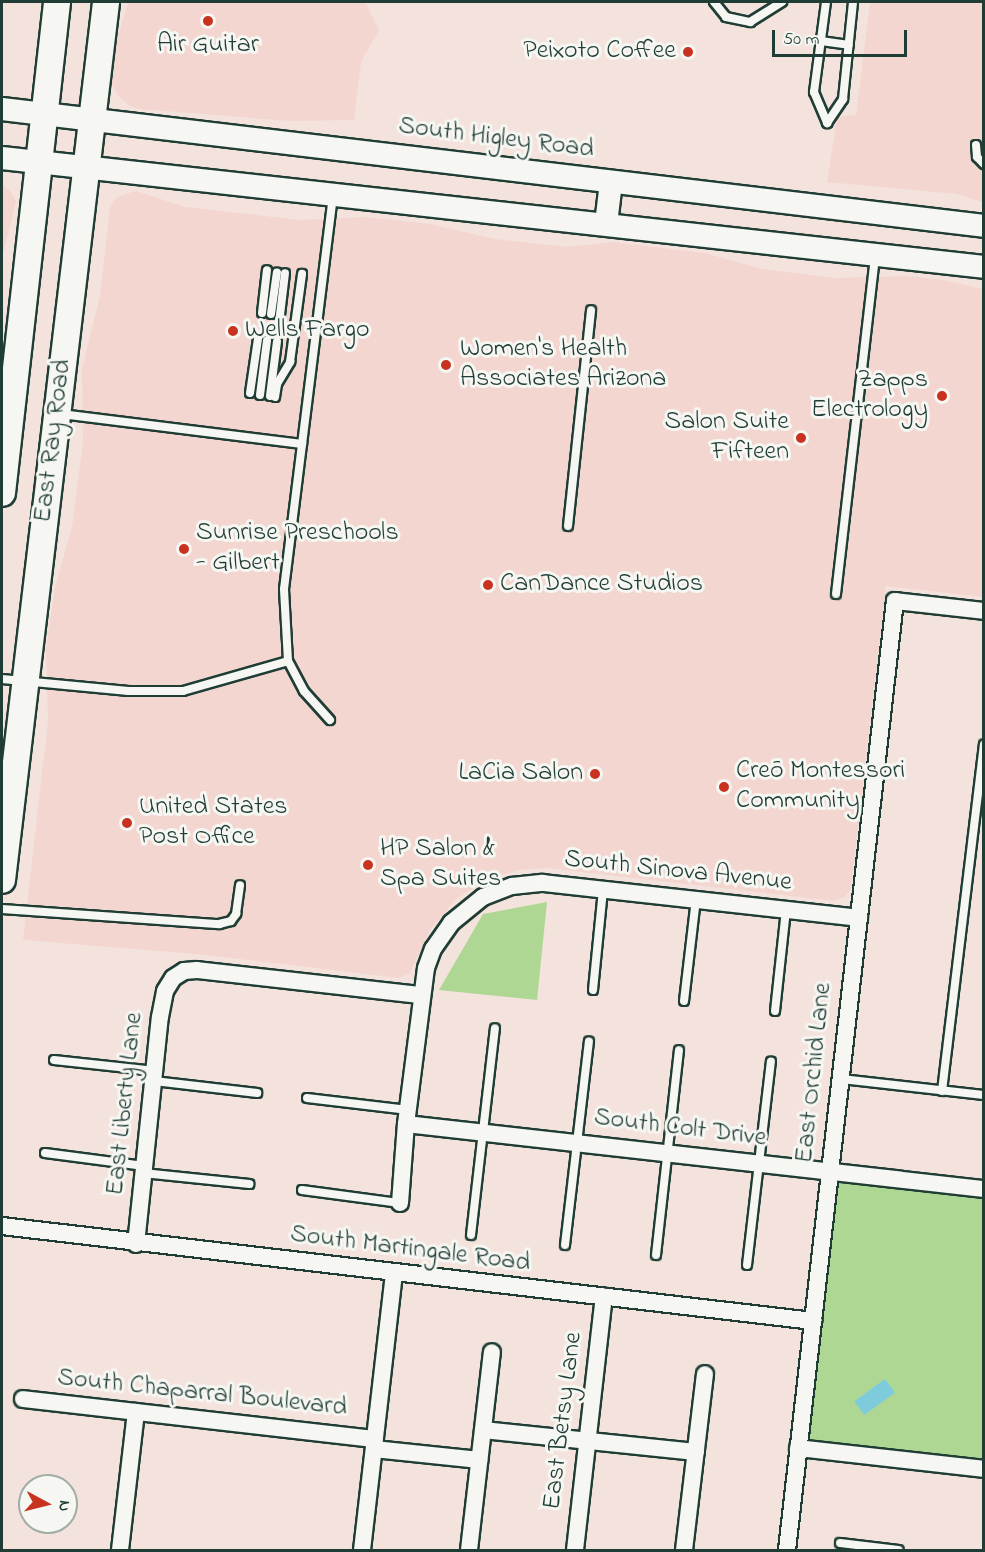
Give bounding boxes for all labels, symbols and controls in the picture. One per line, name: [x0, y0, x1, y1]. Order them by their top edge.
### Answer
marker: Air Guitar: [201, 14, 215, 28]
scale bar: [775, 18, 910, 56]
text: 50 m: [783, 27, 820, 53]
place label: Air Guitar: [157, 30, 259, 62]
place label: Peixoto Coffee: [523, 36, 676, 68]
marker: Peixoto Coffee: [681, 45, 695, 59]
street label: South Higley Road: [397, 112, 595, 166]
place label: Wells Fargo: [245, 315, 369, 347]
marker: Wells Fargo: [226, 324, 240, 338]
place label: Women's Health Associates Arizona: [460, 334, 666, 396]
marker: Women's Health Associates Arizona: [437, 356, 455, 374]
street label: East Ray Road: [29, 358, 79, 524]
place label: Zapps Electrology: [811, 365, 928, 426]
marker: Zapps Electrology: [933, 387, 951, 405]
place label: Salon Suite Fifteen: [665, 407, 789, 468]
marker: Salon Suite Fifteen: [794, 431, 808, 445]
place label: Sunrise Preschools - Gilbert: [196, 518, 399, 580]
marker: Sunrise Preschools - Gilbert: [177, 542, 191, 556]
place label: CanDance Studios: [500, 569, 703, 601]
marker: CanDance Studios: [481, 578, 495, 592]
place label: Creō Montessori Community: [736, 756, 905, 818]
place label: LaCia Salon: [458, 758, 583, 790]
marker: LaCia Salon: [588, 767, 602, 781]
marker: Creō Montessori Community: [717, 780, 731, 794]
place label: United States Post Office: [139, 792, 288, 854]
marker: United States Post Office: [120, 816, 134, 830]
place label: HP Salon & Spa Suites: [380, 834, 501, 896]
street label: South Sinova Avenue: [563, 845, 793, 899]
marker: HP Salon & Spa Suites: [361, 858, 375, 872]
street label: East Orchid Lane: [790, 981, 840, 1165]
street label: East Liberty Lane: [101, 1011, 151, 1197]
street label: South Colt Drive: [592, 1103, 768, 1155]
street label: South Martingale Road: [288, 1220, 532, 1280]
street label: East Betsy Lane: [538, 1331, 590, 1511]
street label: South Chaparral Boulevard: [56, 1363, 348, 1425]
north arrow: [18, 1474, 78, 1534]
text: N: [51, 1499, 76, 1513]

